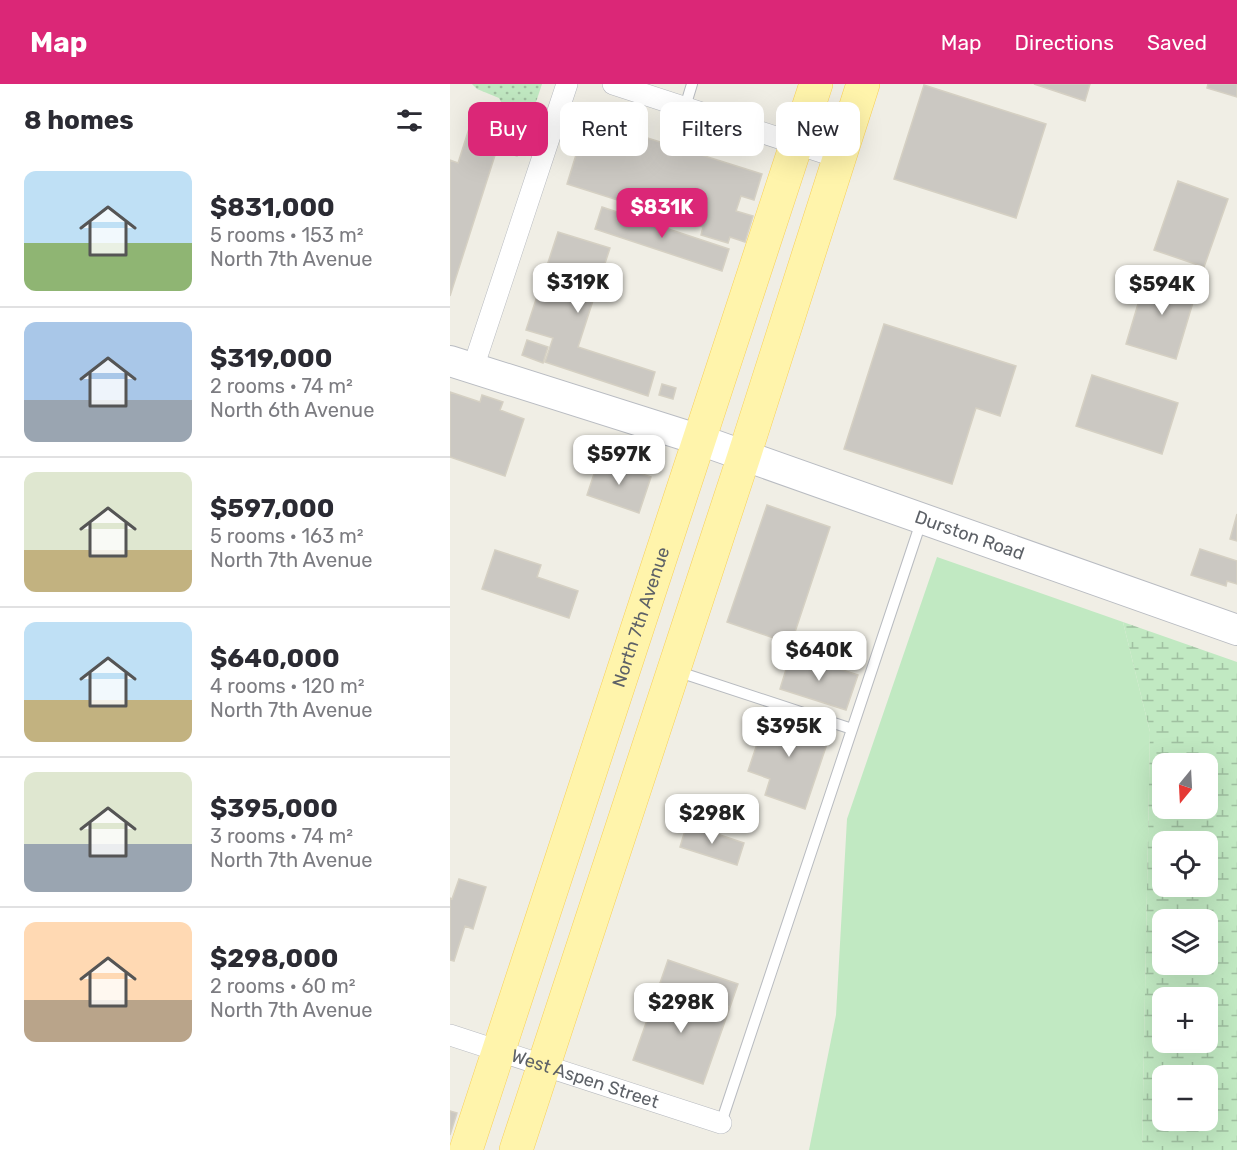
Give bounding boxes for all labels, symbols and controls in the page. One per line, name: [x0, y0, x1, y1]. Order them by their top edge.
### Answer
text: Map: [30, 26, 87, 59]
text: Map: [941, 30, 982, 55]
text: Directions: [1015, 30, 1114, 55]
text: Saved: [1147, 30, 1207, 55]
chip: Buy: [468, 102, 548, 156]
chip: Rent: [560, 102, 648, 156]
chip: Filters: [660, 102, 764, 156]
chip: New: [776, 102, 860, 156]
icon: filters: [393, 104, 426, 137]
text: 8 homes: [24, 105, 134, 136]
pin: $831K: [620, 188, 704, 239]
text: $831,000: [210, 192, 335, 223]
icon: home: [72, 195, 144, 267]
text: $831K: [630, 195, 694, 219]
text: 5 rooms · 153 m²: [210, 223, 364, 247]
text: North 7th Avenue: [210, 247, 373, 271]
pin: $319K: [536, 263, 620, 314]
pin: $594K: [1120, 265, 1204, 316]
text: $319K: [547, 270, 609, 294]
text: $594K: [1129, 272, 1195, 296]
text: $319,000: [210, 343, 332, 374]
icon: home: [72, 346, 144, 418]
text: 2 rooms · 74 m²: [210, 374, 353, 398]
text: North 6th Avenue: [210, 398, 374, 422]
pin: $597K: [577, 435, 661, 486]
text: $597K: [587, 442, 651, 466]
text: $597,000: [210, 493, 334, 524]
icon: home: [72, 496, 144, 568]
street label: Durston Road: [912, 506, 1027, 565]
text: 5 rooms · 163 m²: [210, 524, 364, 548]
street label: North 7th Avenue: [608, 544, 674, 690]
text: North 7th Avenue: [210, 548, 373, 572]
pin: $640K: [777, 631, 861, 682]
text: $640K: [786, 638, 852, 662]
text: $640,000: [210, 643, 340, 674]
icon: home: [72, 646, 144, 718]
text: 4 rooms · 120 m²: [210, 674, 365, 698]
text: North 7th Avenue: [210, 698, 373, 722]
pin: $395K: [747, 707, 831, 758]
text: $395K: [756, 714, 822, 738]
north arrow: [1152, 753, 1218, 819]
map controls: [1152, 753, 1218, 1131]
text: $395,000: [210, 793, 338, 824]
pin: $298K: [670, 794, 754, 845]
icon: home: [72, 796, 144, 868]
text: $298K: [679, 801, 745, 825]
text: 3 rooms · 74 m²: [210, 824, 353, 848]
button: locate: [1152, 831, 1218, 897]
text: North 7th Avenue: [210, 848, 373, 872]
button: layers: [1152, 909, 1218, 975]
text: $298,000: [210, 943, 339, 974]
icon: home: [72, 946, 144, 1018]
text: 2 rooms · 60 m²: [210, 974, 356, 998]
pin: $298K: [639, 983, 723, 1034]
button: +: [1152, 987, 1218, 1053]
text: $298K: [648, 990, 714, 1014]
text: North 7th Avenue: [210, 998, 373, 1022]
street label: West Aspen Street: [509, 1045, 662, 1113]
button: −: [1152, 1065, 1218, 1131]

